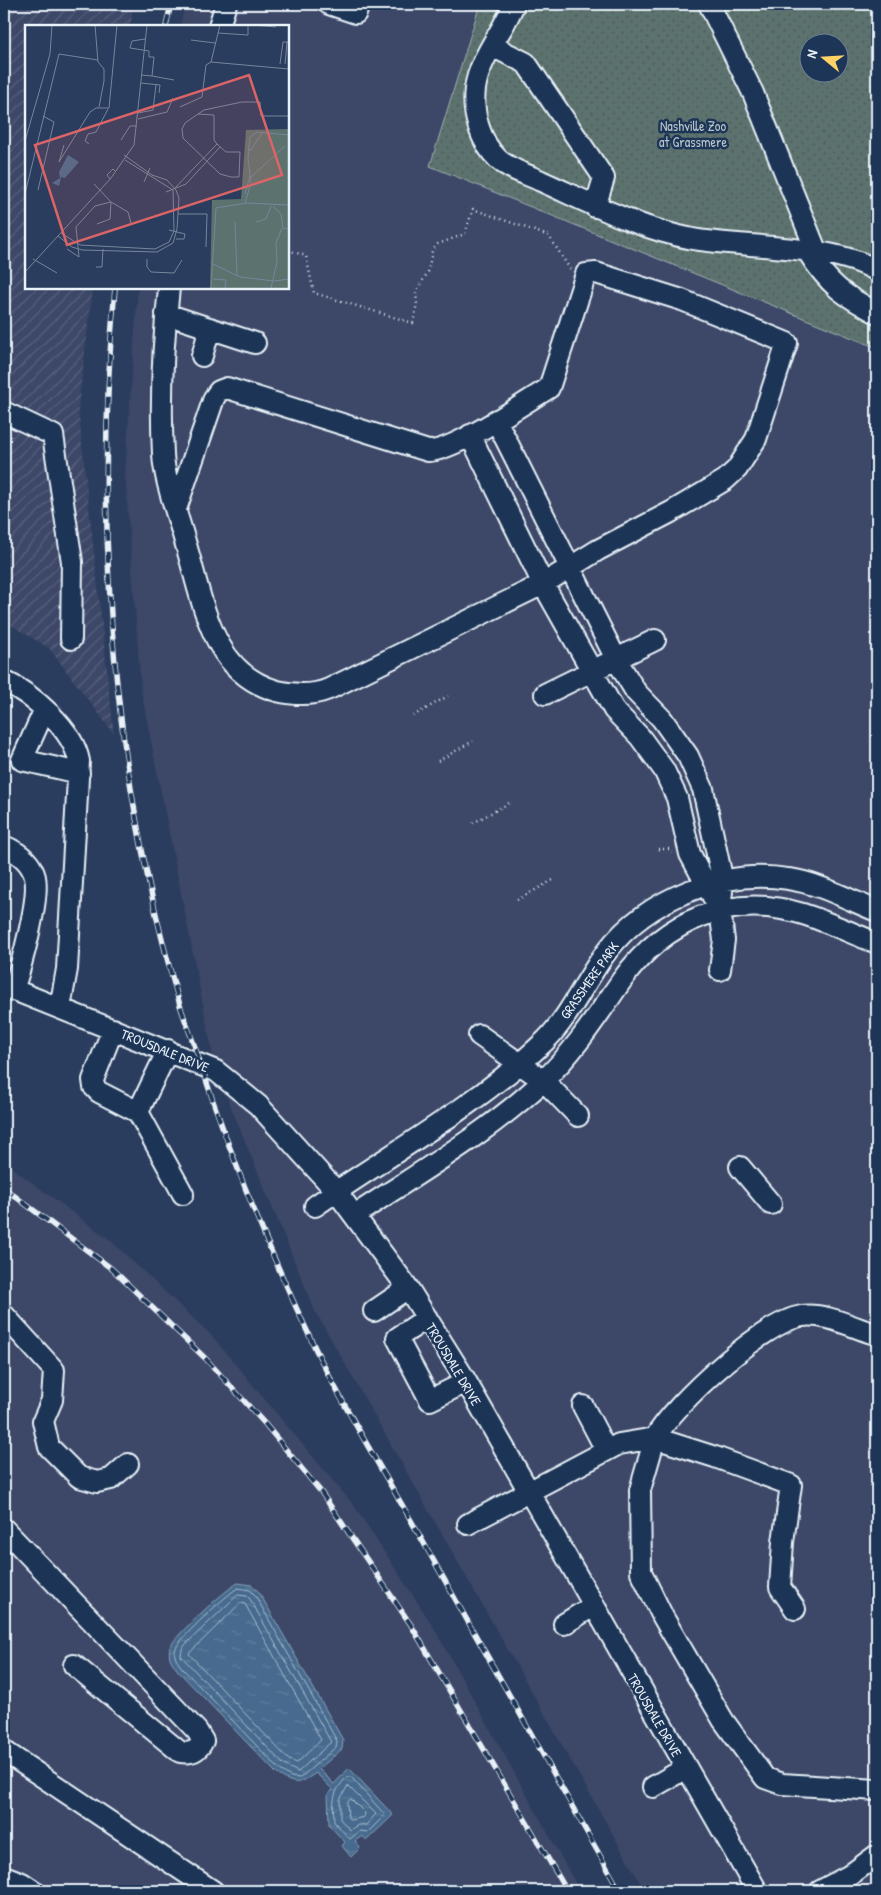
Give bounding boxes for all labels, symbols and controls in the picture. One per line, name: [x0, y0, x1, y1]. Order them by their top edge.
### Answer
inset map: [25, 25, 289, 289]
north arrow: [798, 32, 848, 82]
text: N: [801, 47, 822, 60]
park label: Nashville Zoo at Grassmere: [659, 116, 727, 151]
street label: GRASSMERE PARK: [555, 937, 623, 1022]
street label: TROUSDALE DRIVE: [118, 1024, 212, 1076]
street label: TROUSDALE DRIVE: [422, 1319, 486, 1409]
street label: TROUSDALE DRIVE: [623, 1670, 687, 1760]

